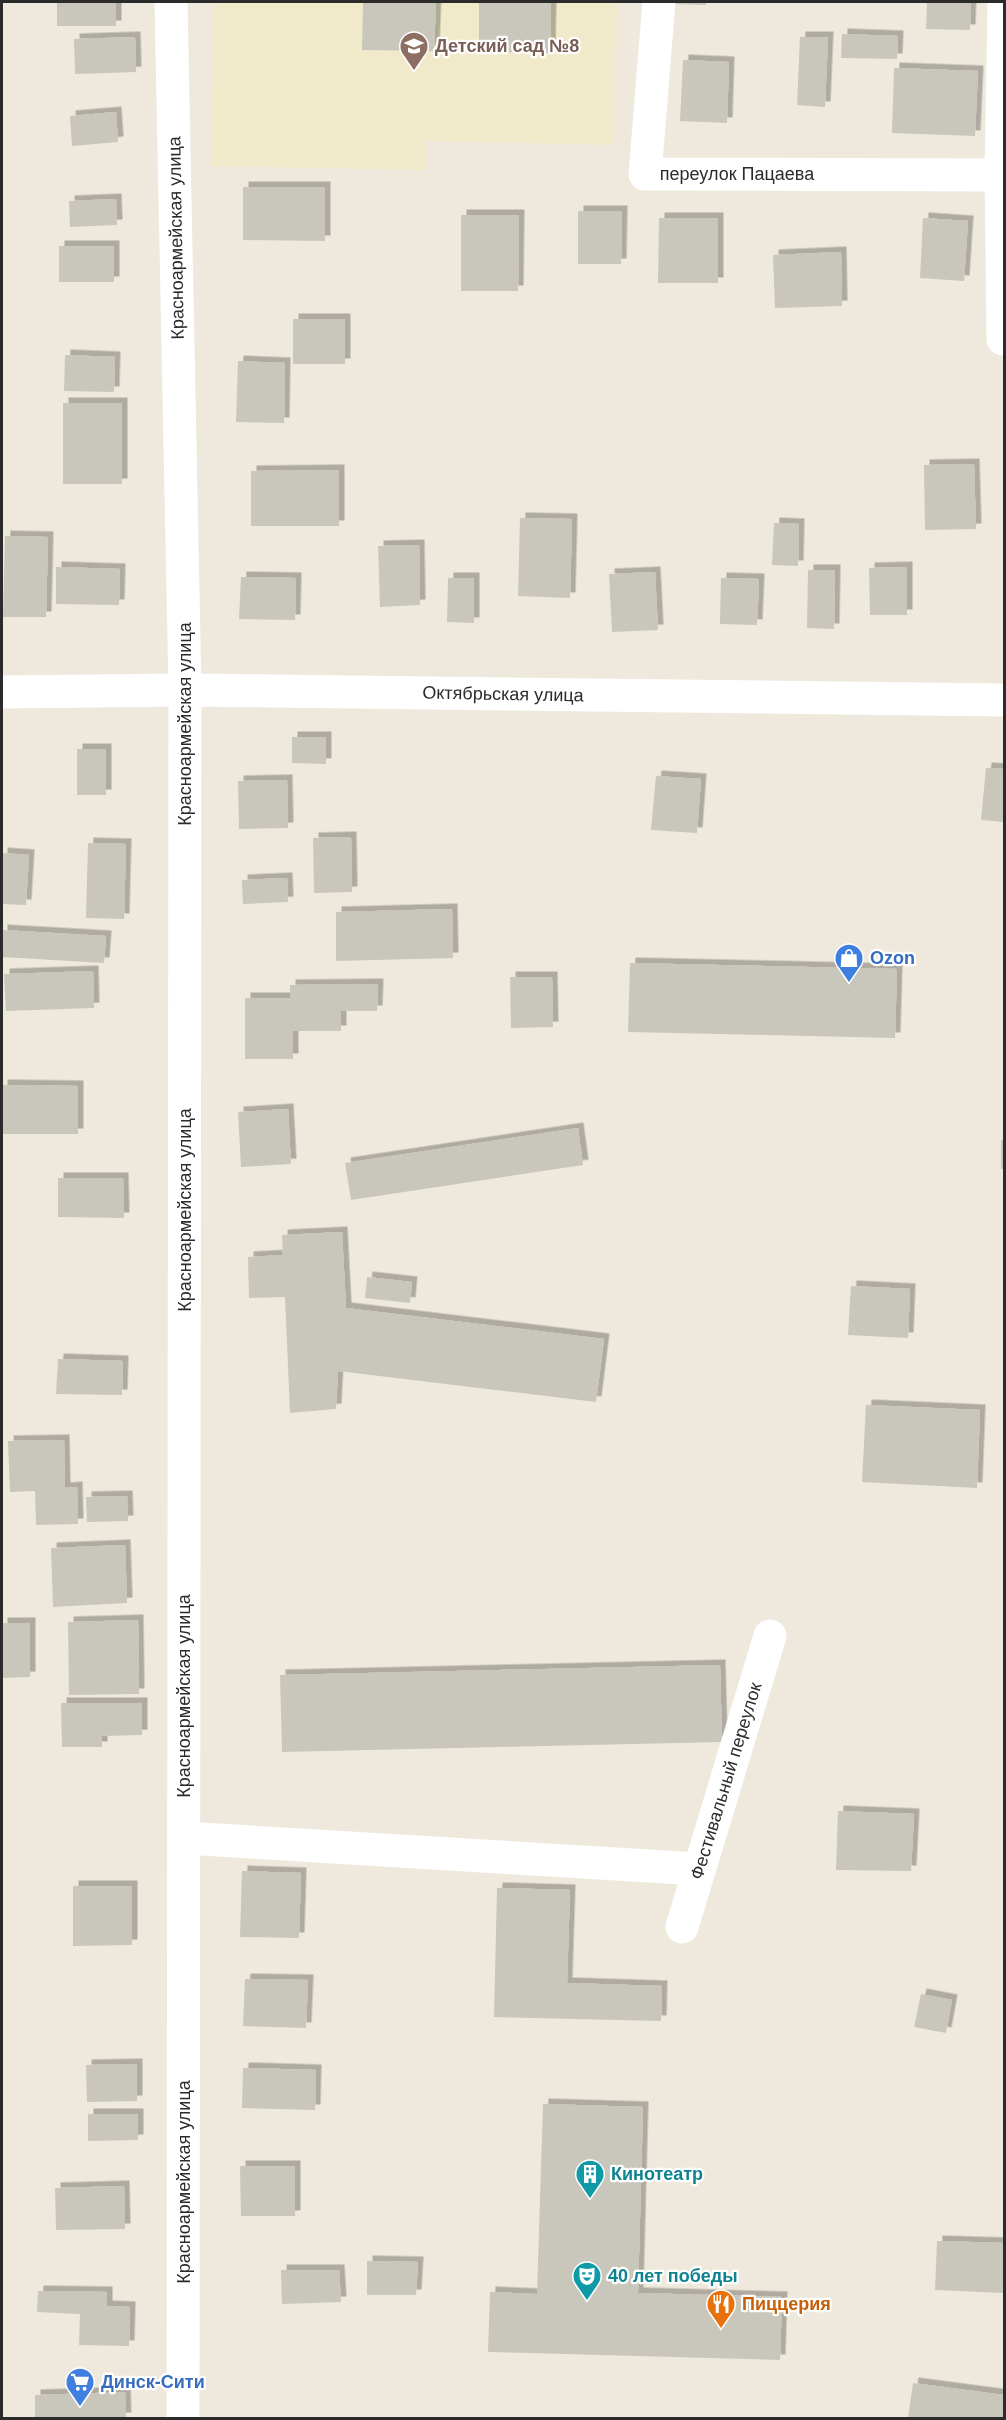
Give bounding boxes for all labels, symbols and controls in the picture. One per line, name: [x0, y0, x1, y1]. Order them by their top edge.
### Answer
school or university icon: Детский сад №8: [398, 30, 430, 72]
place label: Детский сад №8: [435, 36, 579, 56]
street label: Красноармейская улица: [164, 135, 188, 340]
street label: переулок Пацаева: [660, 164, 815, 184]
street label: Красноармейская улица: [175, 621, 195, 826]
street label: Октябрьская улица: [422, 683, 585, 705]
shop icon: Ozon: [833, 942, 865, 984]
place label: Ozon: [870, 948, 915, 968]
street label: Красноармейская улица: [175, 1107, 195, 1312]
street label: Красноармейская улица: [174, 1593, 194, 1798]
street label: Фестивальный переулок: [686, 1680, 766, 1882]
street label: Красноармейская улица: [174, 2079, 194, 2284]
building icon: Кинотеатр: [574, 2158, 606, 2200]
place label: Кинотеатр: [611, 2164, 703, 2184]
theatre icon: 40 лет победы: [571, 2260, 603, 2302]
place label: 40 лет победы: [608, 2266, 738, 2286]
restaurant icon: Пиццерия: [705, 2288, 737, 2330]
place label: Пиццерия: [742, 2294, 831, 2314]
supermarket icon: Динск-Сити: [64, 2366, 96, 2408]
place label: Динск-Сити: [101, 2372, 205, 2392]

